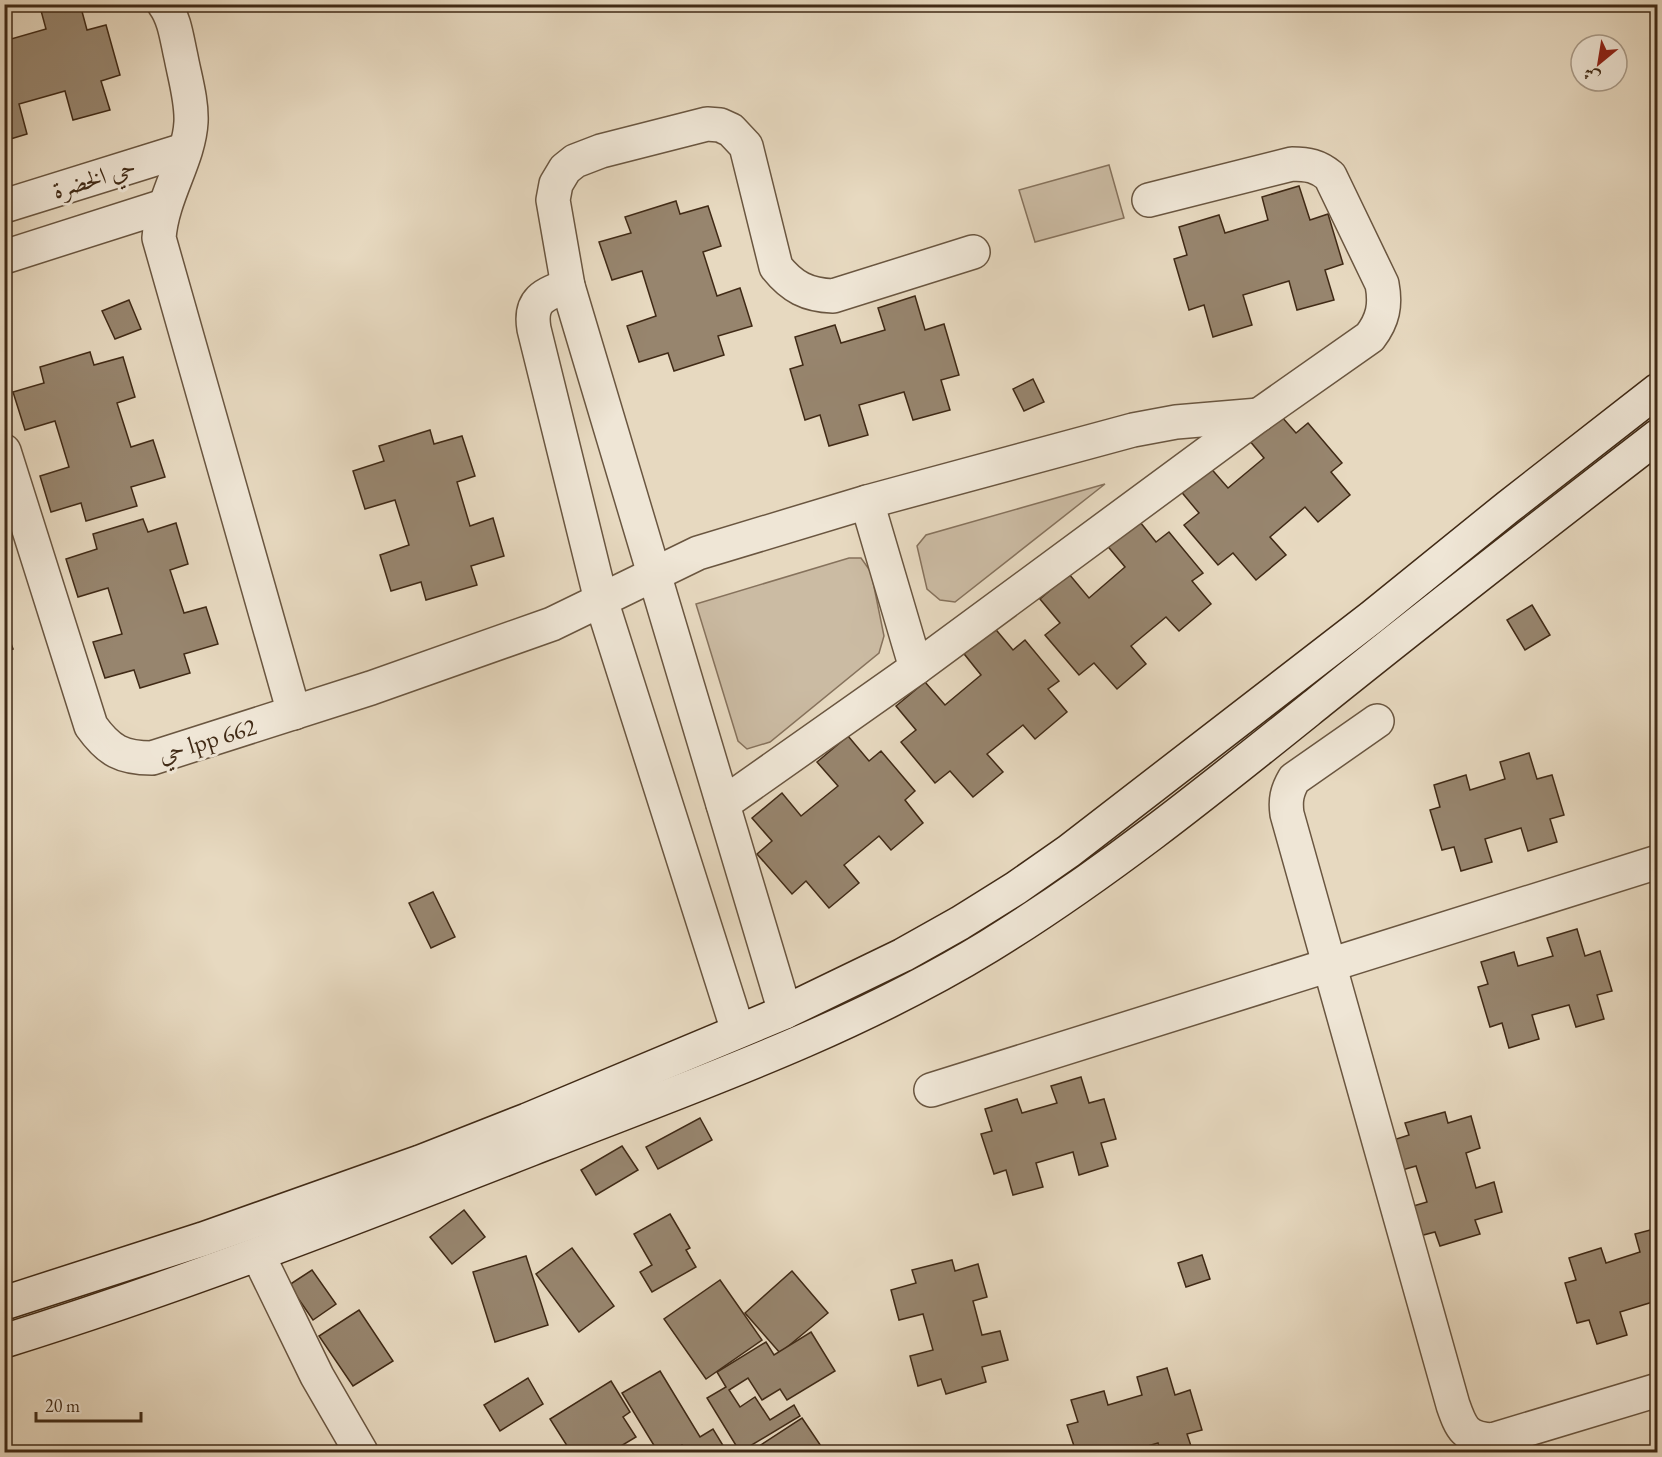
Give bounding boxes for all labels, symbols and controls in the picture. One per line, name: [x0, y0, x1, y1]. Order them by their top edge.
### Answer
north arrow: [1569, 33, 1629, 93]
text: ش: [1580, 62, 1604, 89]
street label: حي الخضرة: [48, 151, 141, 209]
street label: حي lpp 662: [154, 710, 261, 773]
scale bar: [36, 1385, 141, 1423]
text: 20 m: [45, 1394, 80, 1417]

